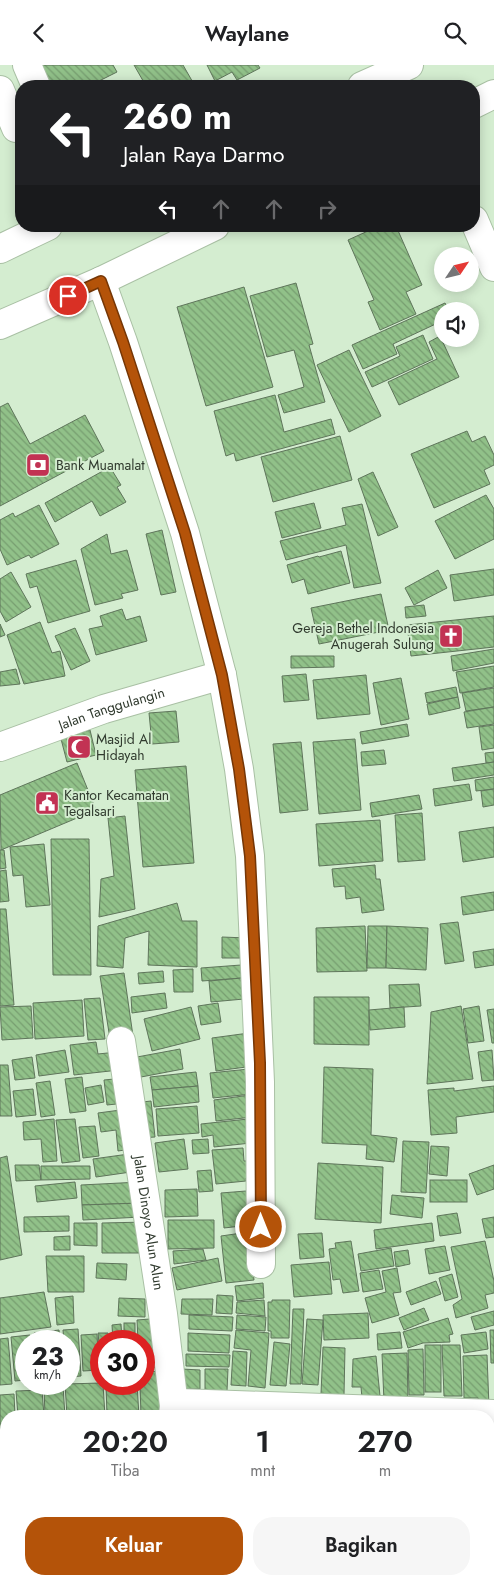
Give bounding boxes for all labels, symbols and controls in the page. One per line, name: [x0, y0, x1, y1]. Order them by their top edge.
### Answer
text: Waylane: [205, 17, 289, 49]
icon: back: [25, 19, 53, 47]
icon: search: [441, 19, 469, 47]
text: 260 m: [123, 92, 232, 142]
icon: left: [40, 100, 105, 165]
text: Jalan Raya Darmo: [123, 138, 285, 170]
icon: left: [154, 195, 182, 223]
icon: ahead: [207, 195, 235, 223]
icon: ahead: [260, 195, 288, 223]
icon: right: [313, 195, 341, 223]
north arrow: [434, 247, 479, 293]
map controls: [434, 247, 479, 347]
pin: [47, 275, 89, 317]
icon: arrive: [54, 282, 82, 310]
button: sound: [434, 302, 479, 347]
bank icon: Bank Muamalat: [25, 452, 51, 478]
place label: Bank Muamalat: [56, 455, 145, 475]
place label: Gereja Bethel Indonesia Anugerah Sulung: [292, 618, 434, 654]
church icon: Gereja Bethel Indonesia Anugerah Sulung: [438, 623, 464, 649]
street label: Jalan Tanggulangin: [54, 682, 167, 736]
place label: Masjid Al Hidayah: [96, 729, 152, 765]
mosque icon: Masjid Al Hidayah: [66, 734, 92, 760]
place label: Kantor Kecamatan Tegalsari: [64, 785, 169, 821]
public building icon: Kantor Kecamatan Tegalsari: [34, 790, 60, 816]
street label: Jalan Dinoyo Alun Alun: [128, 1152, 169, 1292]
position arrow: [234, 1200, 286, 1252]
speed limit sign: 30: [90, 1330, 155, 1395]
text: 23: [32, 1338, 63, 1374]
text: km/h: [34, 1366, 61, 1384]
text: 20:20: [82, 1420, 168, 1463]
text: 1: [255, 1420, 270, 1463]
text: 270: [357, 1420, 413, 1463]
text: Tiba: [111, 1459, 139, 1482]
text: mnt: [250, 1459, 275, 1482]
text: m: [379, 1459, 391, 1482]
button: Keluar: [25, 1517, 243, 1575]
button: Bagikan: [253, 1517, 470, 1575]

